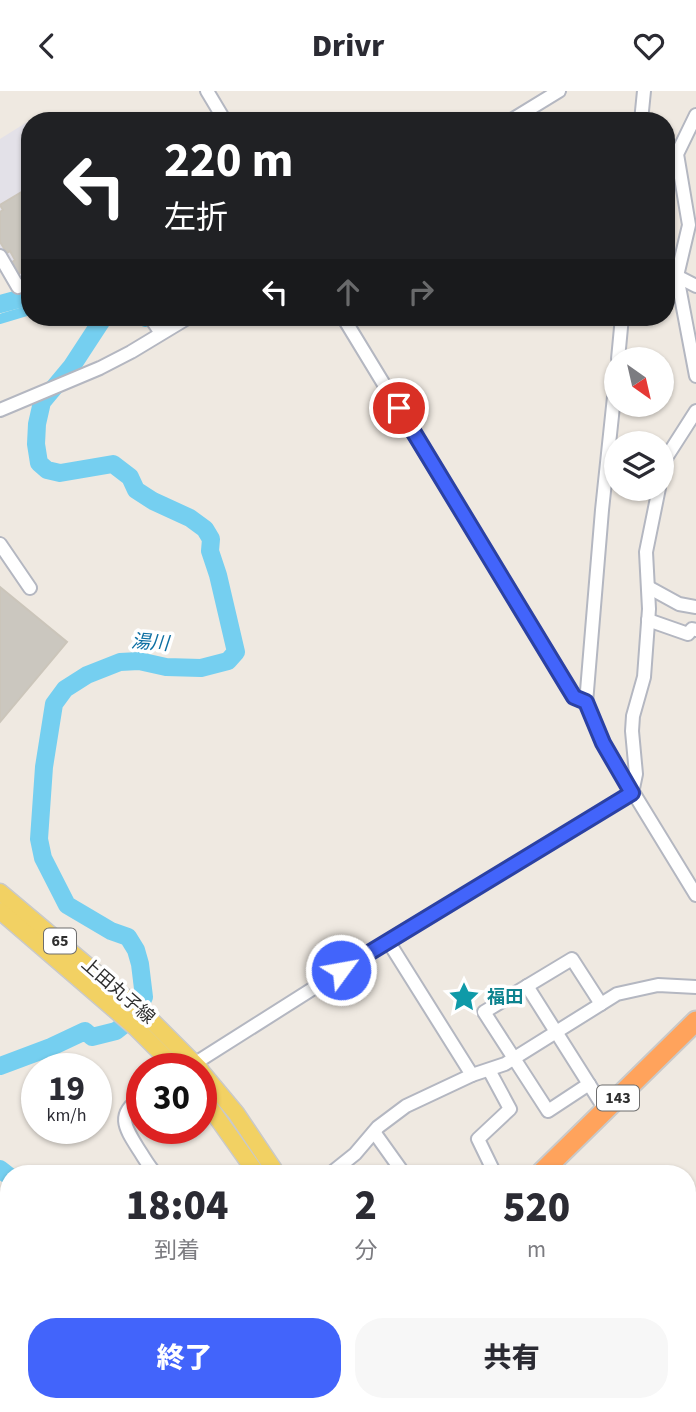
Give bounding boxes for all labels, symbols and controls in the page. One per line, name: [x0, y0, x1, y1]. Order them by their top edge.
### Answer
text: Drivr: [312, 23, 384, 69]
icon: back: [28, 27, 66, 65]
icon: heart: [630, 27, 668, 65]
text: 220 m: [164, 126, 293, 196]
icon: left: [49, 140, 140, 231]
text: 左折: [164, 195, 228, 241]
icon: left: [256, 273, 294, 311]
icon: ahead: [329, 273, 367, 311]
icon: right: [402, 273, 440, 311]
north arrow: [604, 347, 674, 417]
map controls: [604, 347, 674, 501]
pin: [369, 378, 429, 438]
icon: arrive: [380, 389, 418, 427]
button: layers: [604, 431, 674, 501]
water label: 湯川: [130, 628, 172, 658]
road number: 65: [44, 929, 76, 953]
position arrow: [304, 933, 378, 1007]
street label: 上田丸子線: [76, 952, 160, 1030]
place icon: 福田: [447, 980, 481, 1014]
place label: 福田: [487, 985, 523, 1010]
speed limit sign: 30: [126, 1053, 217, 1144]
text: 19: [48, 1064, 85, 1114]
road number: 143: [597, 1086, 639, 1111]
text: km/h: [47, 1103, 86, 1128]
text: 18:04: [126, 1176, 228, 1236]
text: 2: [354, 1176, 377, 1236]
text: 520: [503, 1178, 570, 1238]
text: m: [527, 1233, 546, 1266]
text: 到着: [154, 1234, 200, 1267]
text: 分: [354, 1234, 377, 1267]
button: 終了: [28, 1318, 341, 1398]
button: 共有: [355, 1318, 668, 1398]

